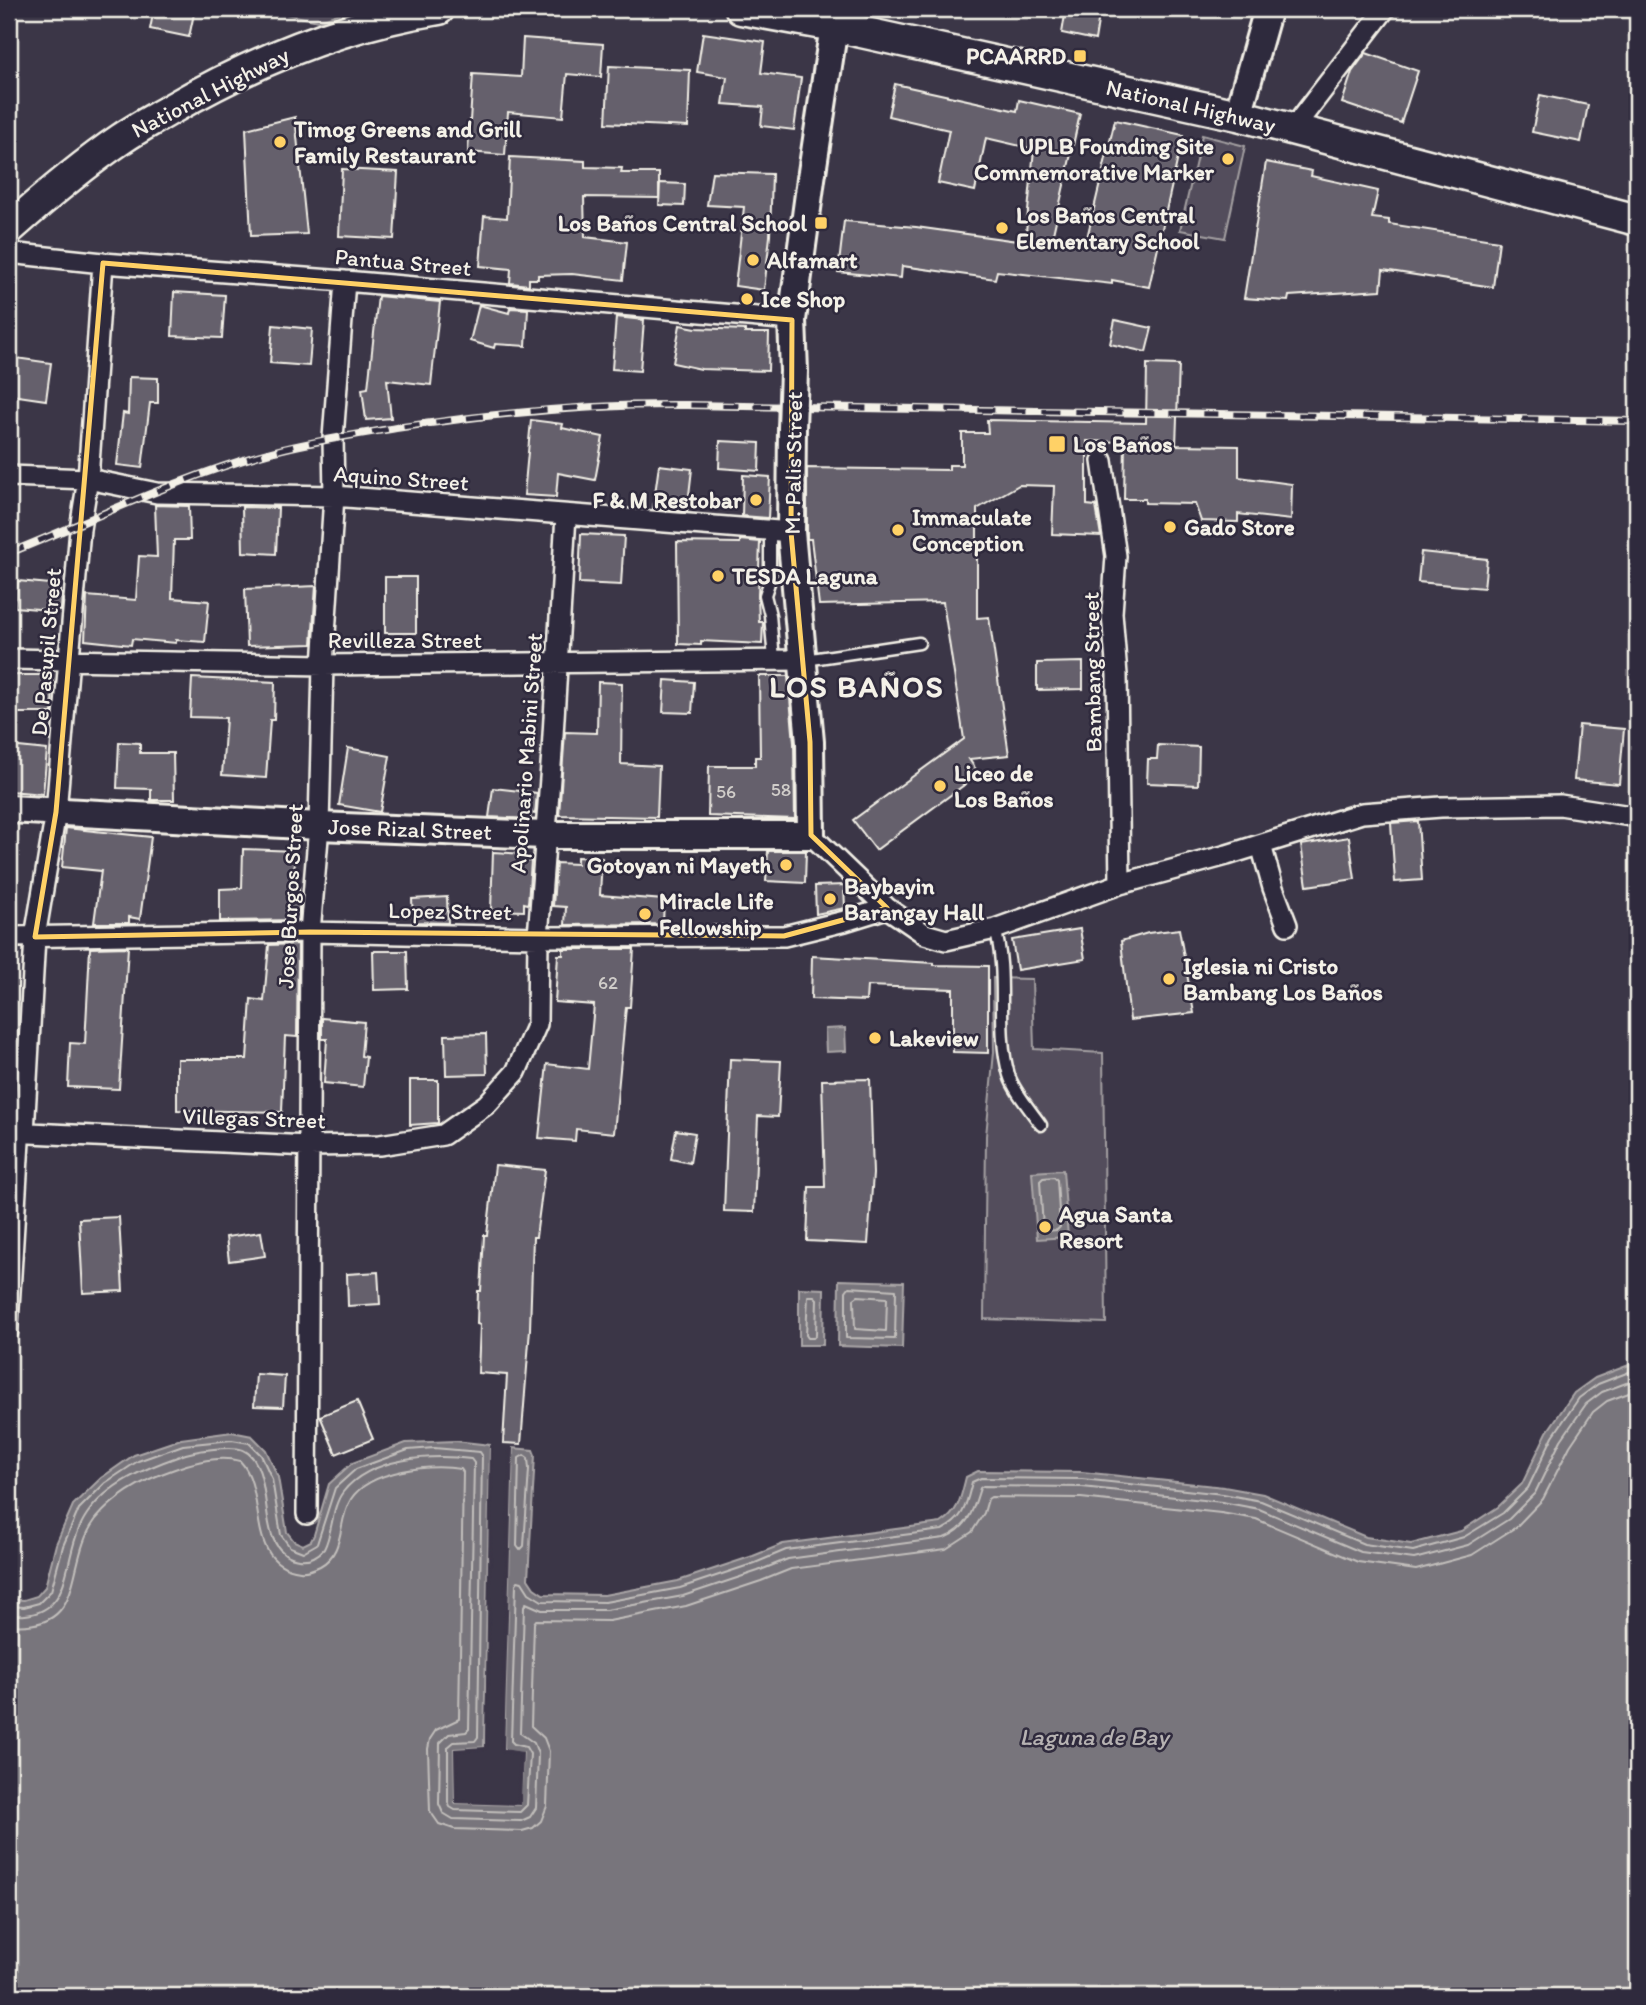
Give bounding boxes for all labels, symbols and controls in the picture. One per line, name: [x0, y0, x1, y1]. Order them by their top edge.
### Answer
street label: National Highway: [126, 40, 294, 144]
place label: PCAARRD: [966, 42, 1066, 70]
marker: PCAARRD: [1072, 48, 1088, 64]
street label: National Highway: [1103, 73, 1279, 139]
place label: Timog Greens and Grill Family Restaurant: [293, 115, 522, 169]
place label: UPLB Founding Site Commemorative Marker: [974, 132, 1215, 186]
marker: Timog Greens and Grill Family Restaurant: [272, 134, 288, 150]
marker: UPLB Founding Site Commemorative Marker: [1220, 151, 1236, 167]
place label: Los Baños Central Elementary School: [1016, 201, 1200, 255]
place label: Los Baños Central School: [558, 209, 807, 237]
marker: Los Baños Central School: [813, 215, 829, 231]
marker: Los Baños Central Elementary School: [994, 220, 1010, 236]
street label: Pantua Street: [334, 242, 473, 282]
place label: Alfamart: [766, 246, 858, 274]
marker: Alfamart: [745, 252, 761, 268]
place label: Ice Shop: [761, 285, 845, 313]
marker: Ice Shop: [739, 291, 755, 307]
street label: M. Palis Street: [778, 391, 808, 535]
place label: Los Baños: [1073, 430, 1173, 458]
marker: Los Baños: [1047, 434, 1067, 454]
street label: Aquino Street: [332, 459, 470, 497]
place label: F & M Restobar: [592, 486, 743, 514]
marker: F & M Restobar: [748, 492, 764, 508]
place label: Immaculate Conception: [912, 503, 1032, 557]
place label: Gado Store: [1184, 513, 1295, 541]
marker: Gado Store: [1162, 519, 1178, 535]
marker: Immaculate Conception: [890, 522, 906, 538]
place label: TESDA Laguna: [731, 562, 879, 590]
street label: De Pasupil Street: [25, 566, 67, 737]
marker: TESDA Laguna: [710, 568, 726, 584]
street label: Bambang Street: [1077, 591, 1107, 753]
street label: Revilleza Street: [328, 626, 482, 654]
street label: Apolinario Mabini Street: [504, 632, 548, 874]
district label: LOS BAÑOS: [769, 668, 945, 705]
place label: Liceo de Los Baños: [954, 759, 1054, 813]
house number: 58: [771, 778, 791, 801]
marker: Liceo de Los Baños: [932, 778, 948, 794]
house number: 56: [716, 780, 736, 803]
street label: Jose Burgos Street: [271, 803, 309, 989]
street label: Jose Rizal Street: [328, 812, 493, 846]
place label: Gotoyan ni Mayeth: [587, 851, 773, 879]
marker: Gotoyan ni Mayeth: [778, 857, 794, 873]
place label: Baybayin Barangay Hall: [844, 872, 985, 926]
place label: Miracle Life Fellowship: [659, 887, 774, 941]
marker: Baybayin Barangay Hall: [822, 891, 838, 907]
street label: Lopez Street: [388, 896, 512, 926]
marker: Miracle Life Fellowship: [637, 906, 653, 922]
place label: Iglesia ni Cristo Bambang Los Baños: [1183, 952, 1383, 1006]
house number: 62: [598, 971, 618, 994]
marker: Iglesia ni Cristo Bambang Los Baños: [1161, 971, 1177, 987]
place label: Lakeview: [889, 1024, 979, 1052]
marker: Lakeview: [867, 1030, 883, 1046]
street label: Villegas Street: [182, 1102, 326, 1134]
place label: Agua Santa Resort: [1058, 1200, 1173, 1254]
marker: Agua Santa Resort: [1037, 1219, 1053, 1235]
water label: Laguna de Bay: [1019, 1722, 1171, 1751]

